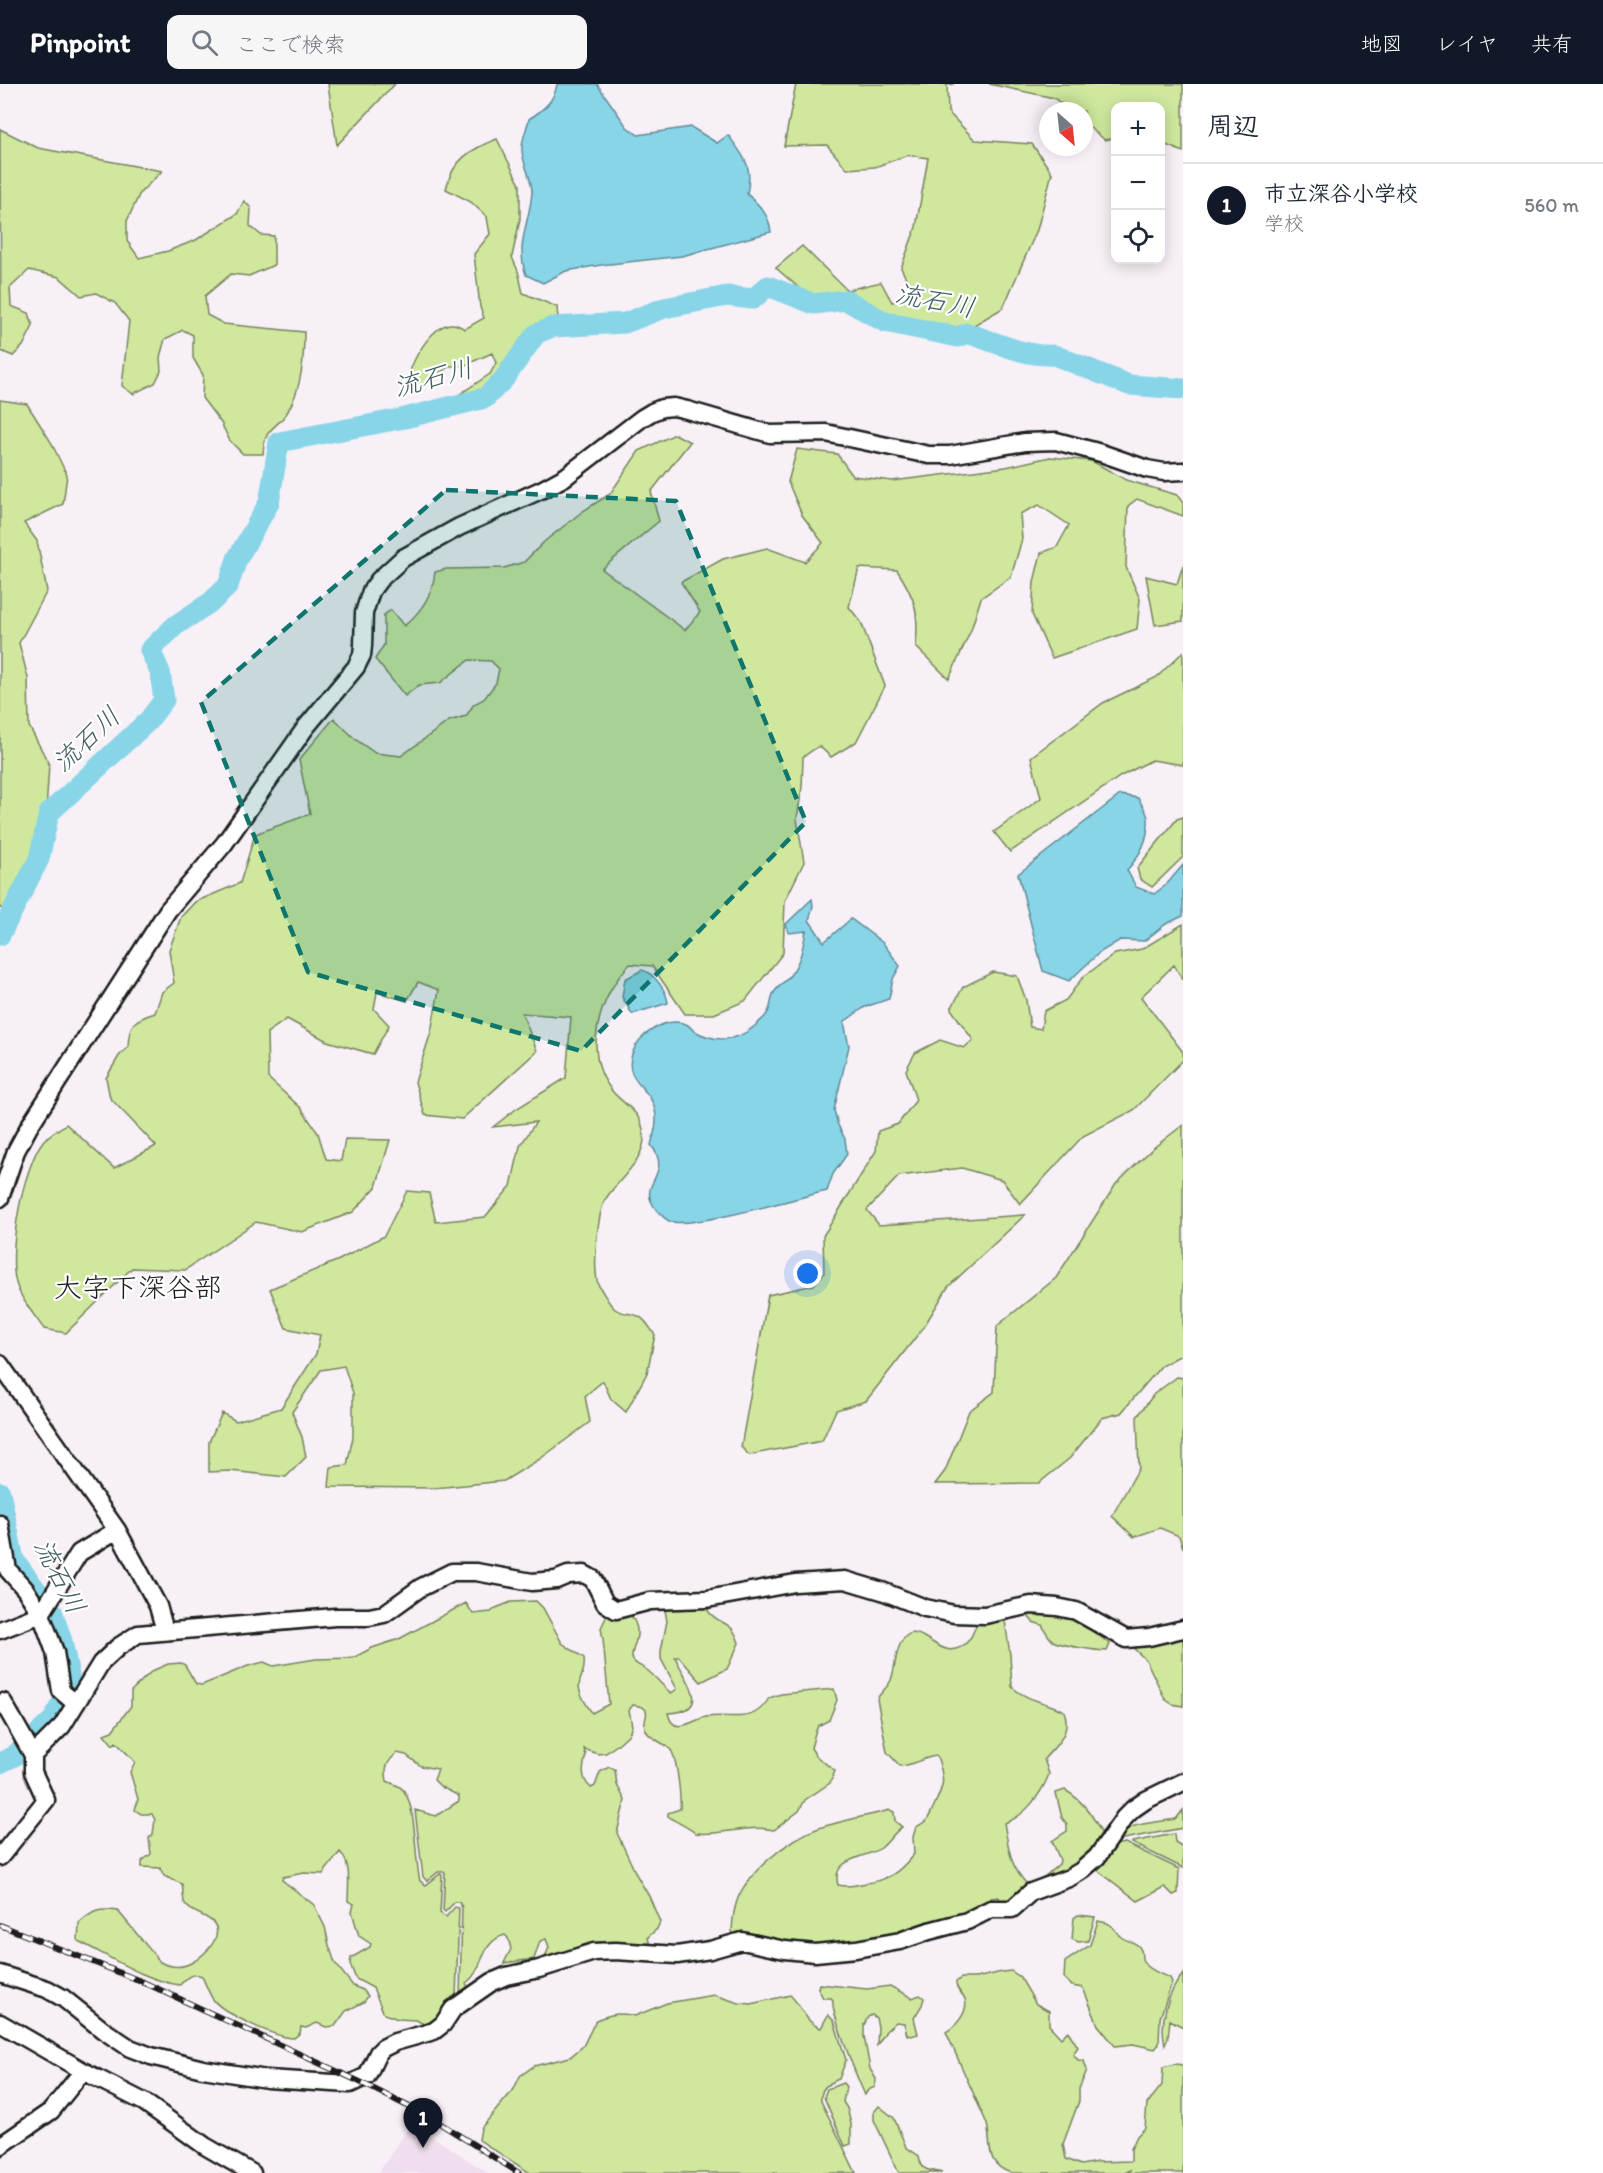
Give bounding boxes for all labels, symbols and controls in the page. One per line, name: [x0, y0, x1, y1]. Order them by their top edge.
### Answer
search box: [167, 15, 587, 69]
text: Pinpoint: [30, 25, 131, 59]
icon: search: [188, 26, 221, 59]
text: ここで検索: [236, 31, 346, 58]
text: 地図: [1361, 31, 1403, 56]
text: レイヤ: [1436, 31, 1498, 56]
text: 共有: [1531, 31, 1573, 56]
north arrow: [1039, 102, 1093, 156]
map controls: [1111, 102, 1165, 264]
button: +: [1111, 102, 1165, 156]
text: 周辺: [1207, 110, 1259, 142]
button: −: [1111, 156, 1165, 210]
text: 市立深谷小学校: [1264, 180, 1418, 207]
text: 1: [1222, 193, 1231, 217]
text: 560 m: [1524, 193, 1579, 217]
button: locate: [1111, 210, 1165, 264]
text: 学校: [1264, 211, 1304, 235]
water label: 流石川: [892, 276, 978, 324]
water label: 流石川: [390, 351, 476, 403]
water label: 流石川: [45, 699, 127, 779]
your location: [793, 1259, 822, 1288]
district label: 大字下深谷部: [54, 1270, 222, 1304]
water label: 流石川: [27, 1532, 93, 1620]
pin: 1: [404, 2098, 442, 2148]

